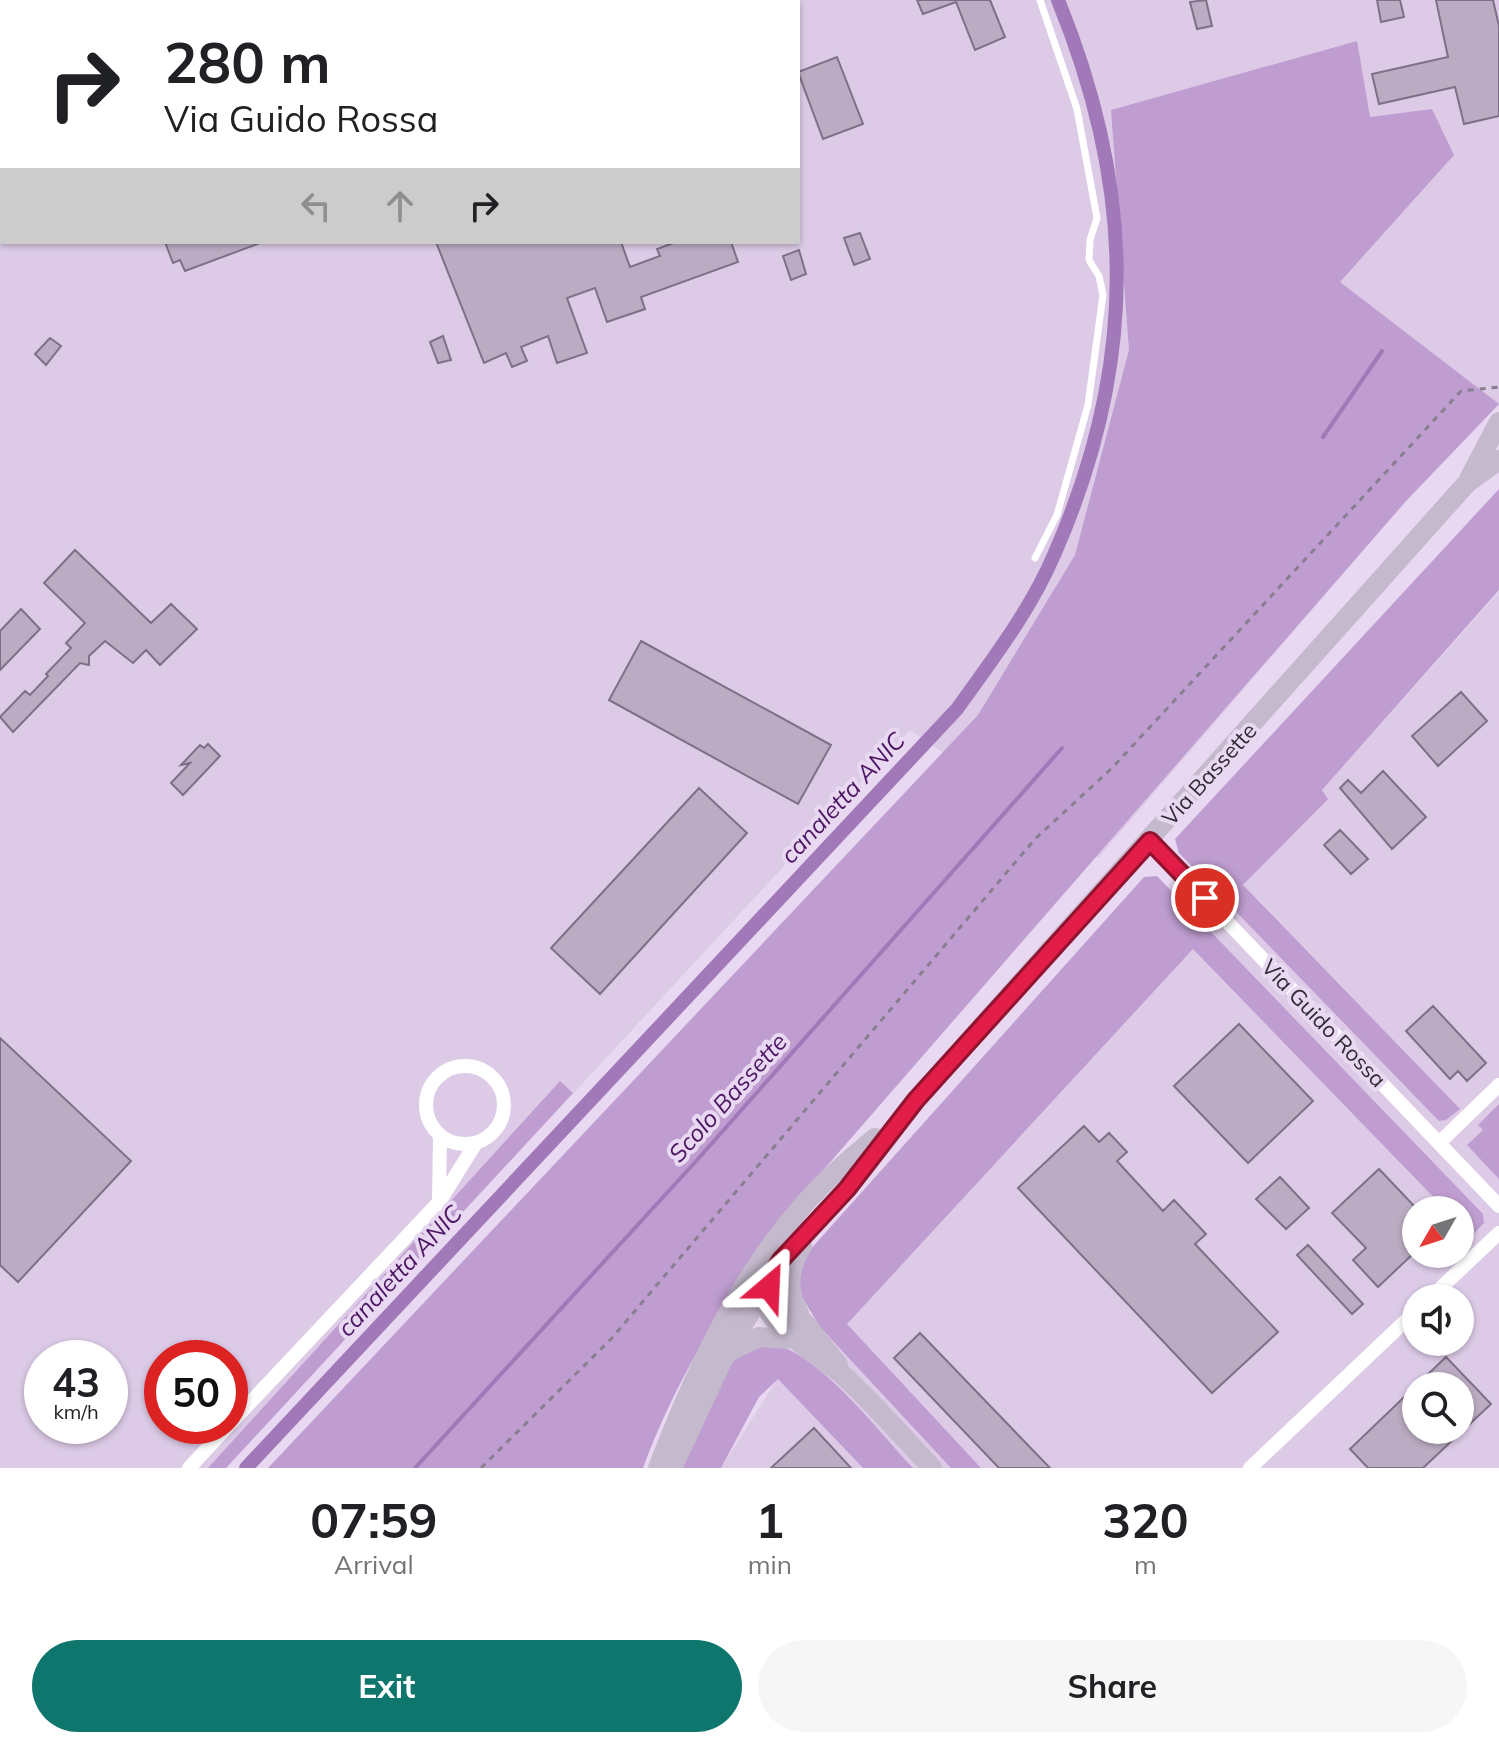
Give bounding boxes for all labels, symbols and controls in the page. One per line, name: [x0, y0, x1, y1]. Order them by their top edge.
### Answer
text: 280 m: [164, 27, 331, 97]
icon: right: [32, 32, 136, 136]
text: Via Guido Rossa: [164, 96, 438, 141]
icon: left: [294, 184, 338, 228]
icon: ahead: [378, 184, 422, 228]
icon: right: [462, 184, 506, 228]
street label: Via Bassette: [1156, 717, 1262, 831]
water label: canaletta ANIC: [774, 725, 911, 869]
pin: [1171, 864, 1239, 932]
icon: arrive: [1183, 876, 1227, 920]
street label: Via Guido Rossa: [1256, 953, 1392, 1093]
water label: Scolo Bassette: [662, 1027, 793, 1168]
north arrow: [1402, 1196, 1474, 1268]
map controls: [1402, 1196, 1474, 1444]
water label: canaletta ANIC: [331, 1198, 468, 1342]
position arrow: [727, 1245, 811, 1329]
button: sound: [1402, 1284, 1474, 1356]
speed limit sign: 50: [144, 1340, 248, 1444]
text: 43: [52, 1357, 100, 1407]
button: search: [1402, 1372, 1474, 1444]
text: km/h: [53, 1399, 99, 1424]
text: 07:59: [310, 1490, 437, 1550]
text: 1: [755, 1490, 784, 1550]
text: 320: [1102, 1490, 1189, 1550]
text: Arrival: [334, 1548, 414, 1581]
text: min: [748, 1548, 792, 1581]
text: m: [1134, 1548, 1157, 1581]
button: Exit: [32, 1640, 742, 1732]
button: Share: [758, 1640, 1467, 1732]

